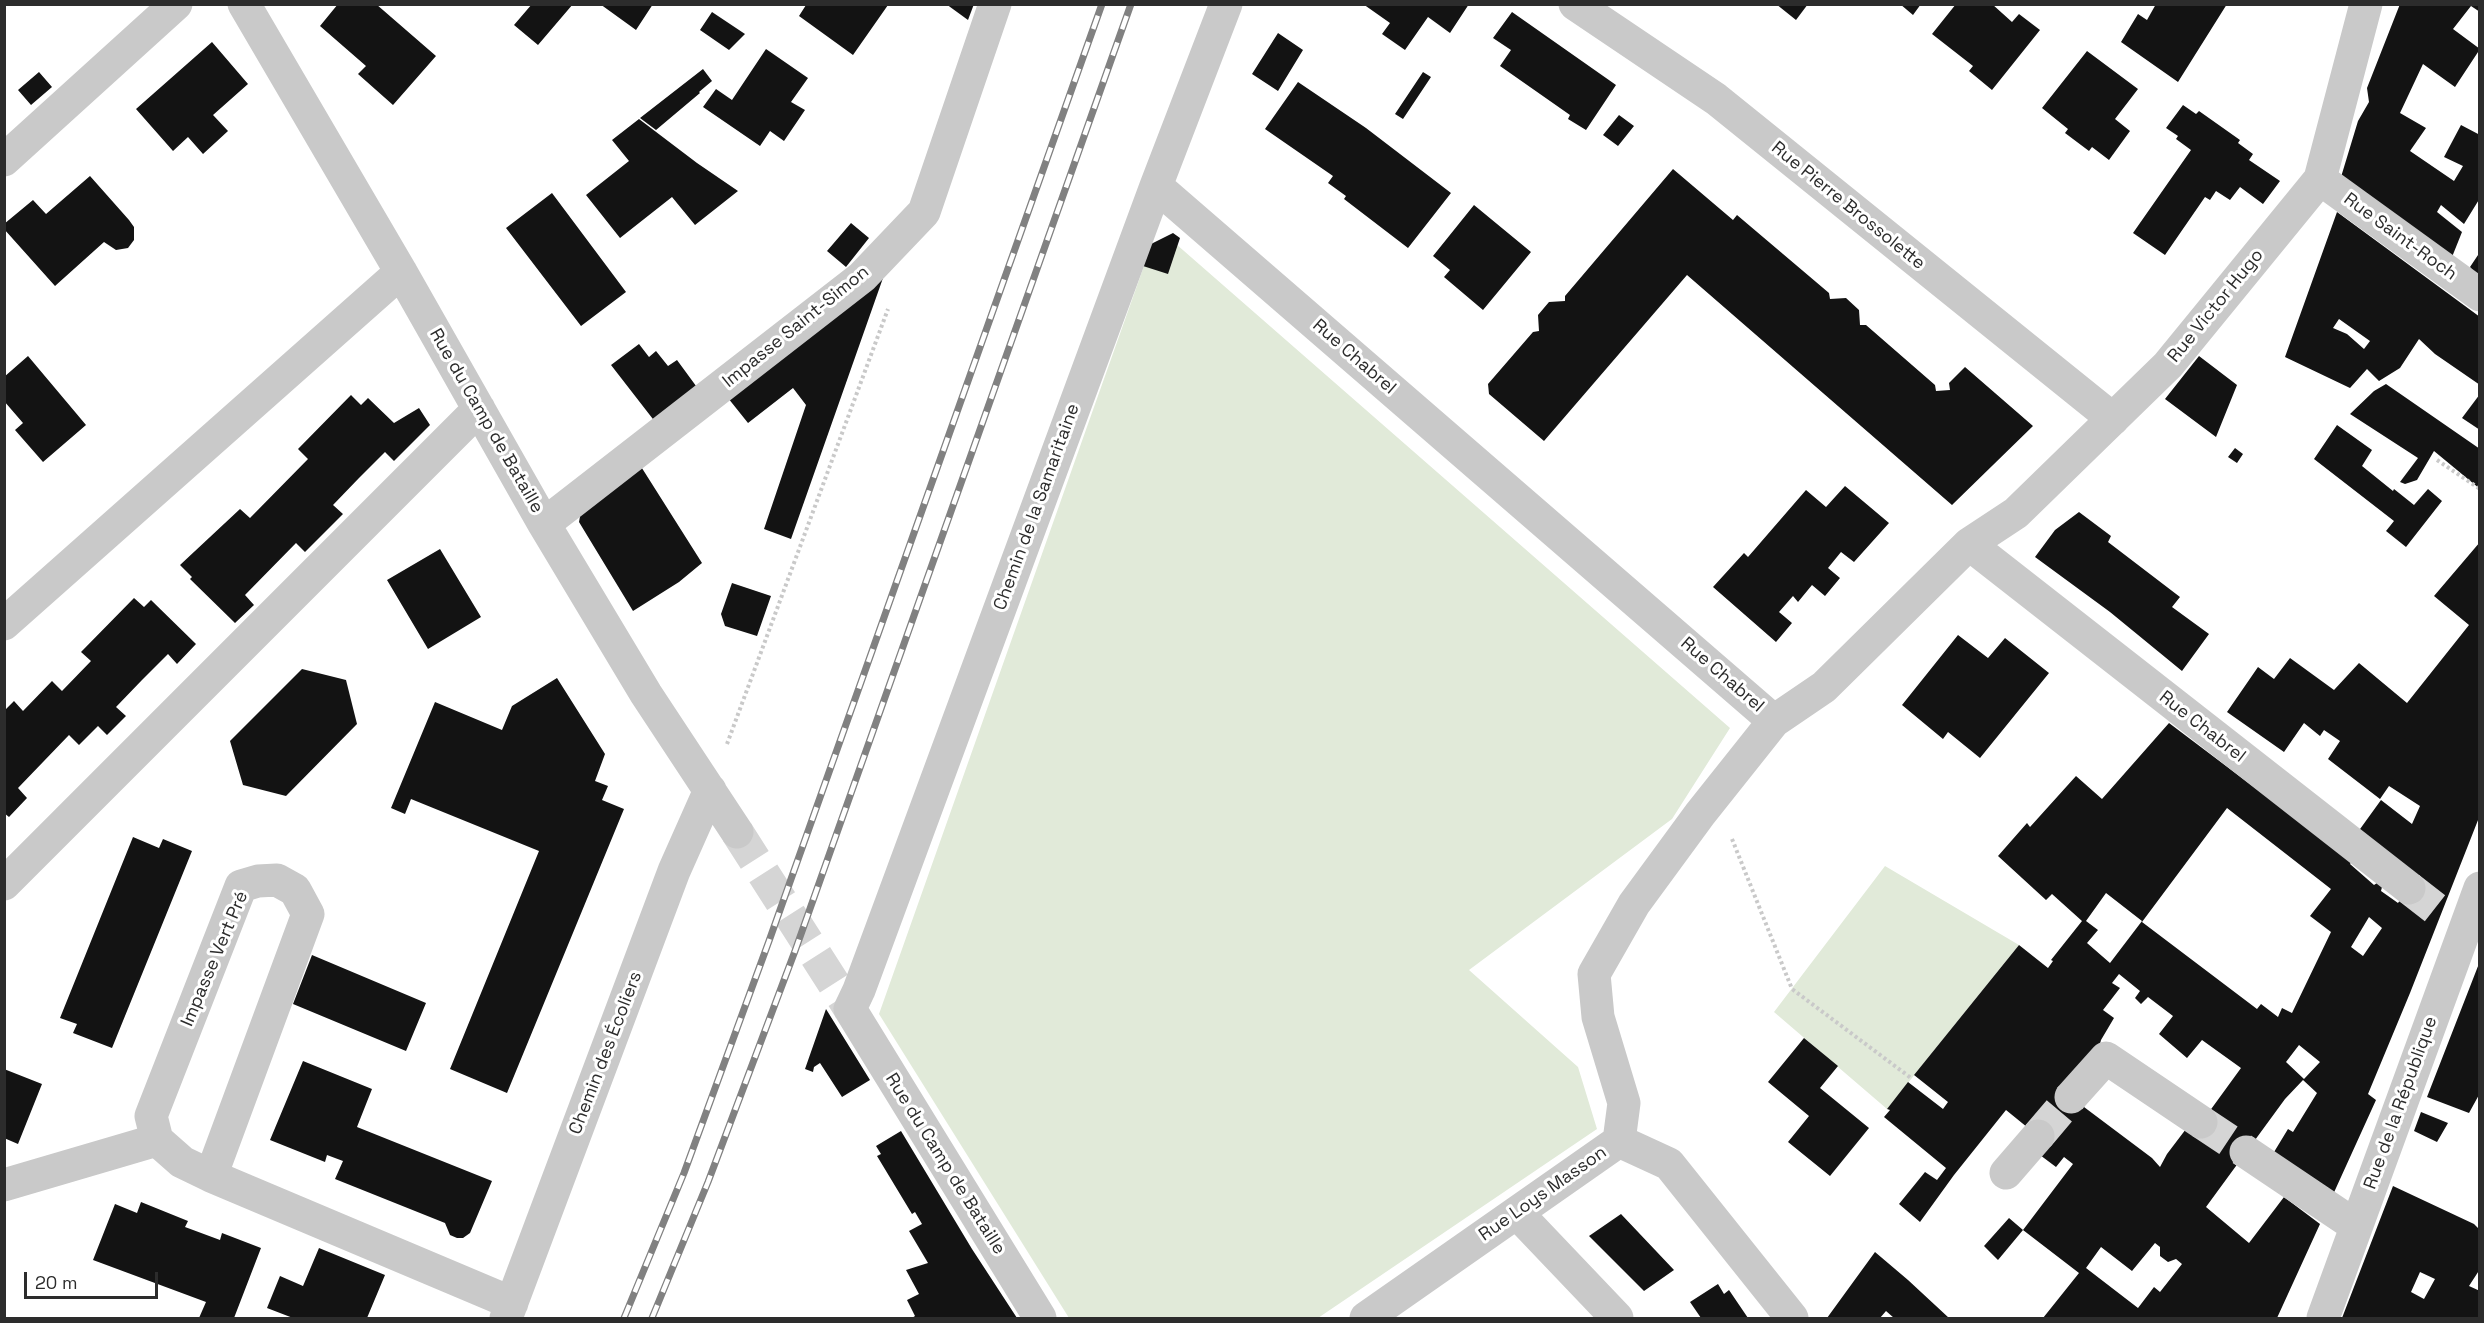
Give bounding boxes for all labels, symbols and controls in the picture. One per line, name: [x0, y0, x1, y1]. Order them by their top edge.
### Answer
street label: Rue Pierre Brossolette: [1767, 137, 1929, 275]
street label: Rue Saint-Roch: [2339, 189, 2461, 285]
street label: Rue Victor Hugo: [2164, 245, 2268, 367]
street label: Impasse Saint-Simon: [719, 261, 873, 393]
street label: Rue Chabrel: [1308, 315, 1400, 399]
street label: Rue du Camp de Bataille: [424, 325, 548, 517]
street label: Chemin de la Samaritaine: [990, 401, 1084, 613]
street label: Rue Chabrel: [1676, 633, 1768, 717]
street label: Rue Chabrel: [2154, 687, 2250, 767]
street label: Impasse Vert Pré: [177, 888, 253, 1030]
street label: Chemin des Écoliers: [565, 968, 647, 1138]
street label: Rue de la République: [2360, 1014, 2442, 1192]
street label: Rue du Camp de Bataille: [880, 1069, 1010, 1259]
street label: Rue Loys Masson: [1475, 1142, 1611, 1246]
scale bar: [27, 1260, 160, 1298]
text: 20 m: [35, 1271, 78, 1294]

